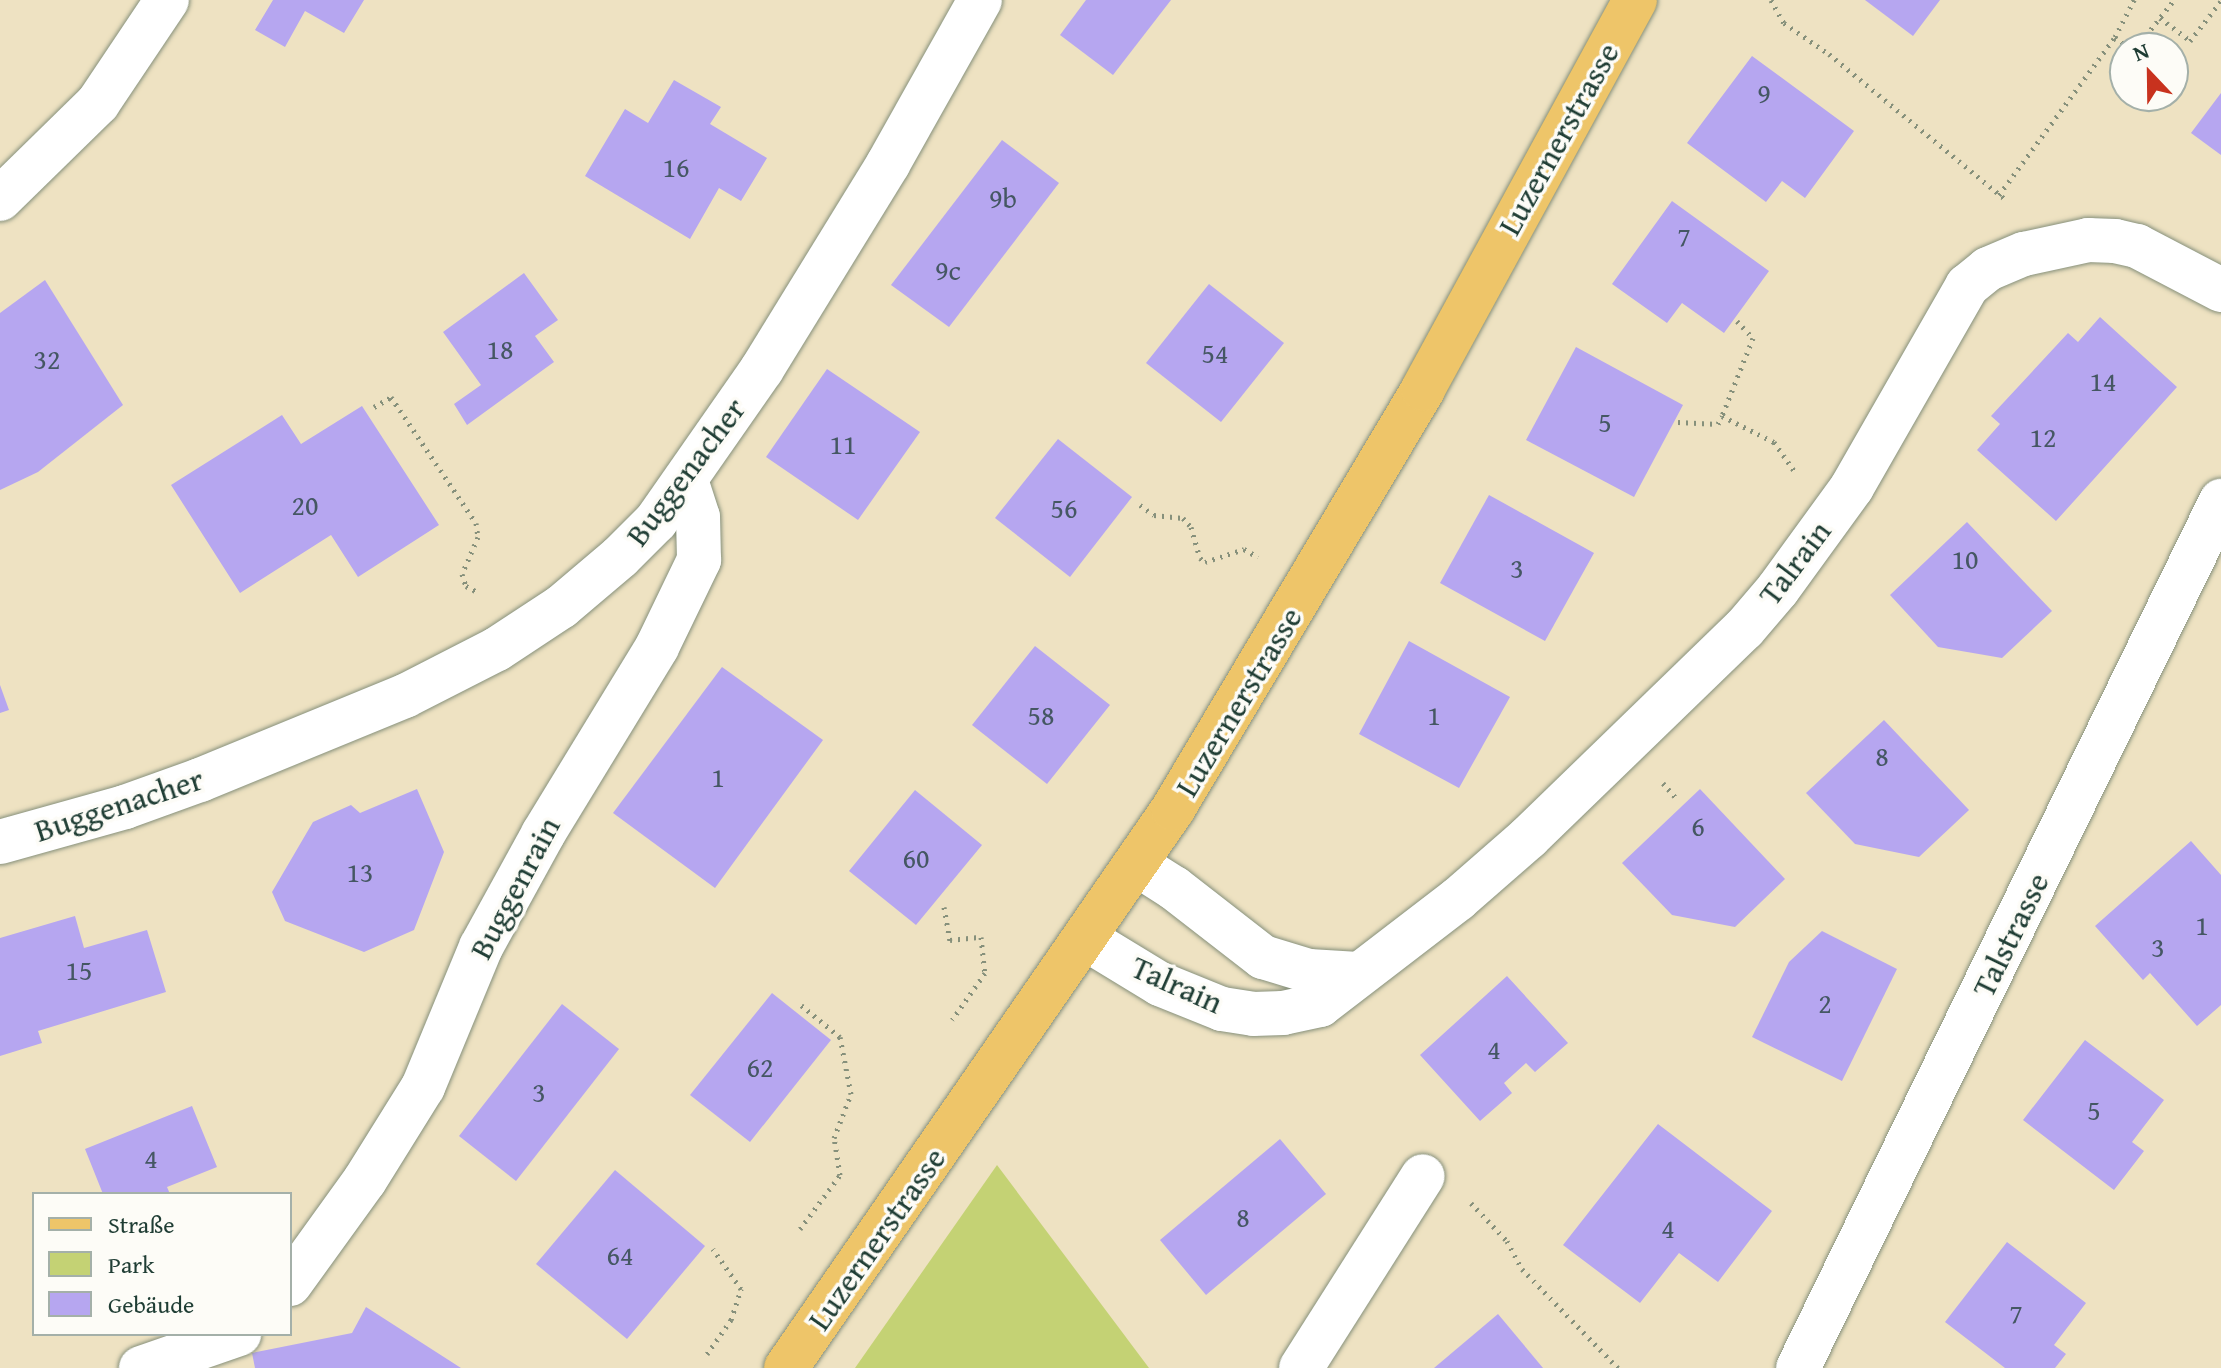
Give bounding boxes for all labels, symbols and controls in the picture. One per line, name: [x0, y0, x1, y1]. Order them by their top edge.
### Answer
north arrow: [2109, 32, 2189, 112]
text: N: [2128, 34, 2154, 69]
street label: Luzernerstrasse: [1490, 36, 1628, 242]
house number: 9: [1757, 76, 1771, 110]
house number: 16: [663, 150, 689, 184]
house number: 9b: [989, 181, 1017, 215]
house number: 7: [1677, 219, 1691, 253]
house number: 9c: [935, 253, 961, 287]
house number: 18: [487, 332, 513, 366]
house number: 54: [1202, 336, 1228, 370]
house number: 32: [34, 342, 60, 376]
house number: 14: [2090, 364, 2116, 398]
street label: Buggenacher: [618, 390, 754, 554]
house number: 5: [1598, 405, 1612, 439]
house number: 12: [2030, 420, 2056, 454]
house number: 11: [830, 427, 856, 461]
house number: 20: [292, 488, 318, 522]
house number: 56: [1051, 491, 1077, 525]
street label: Talrain: [1751, 513, 1839, 613]
house number: 10: [1952, 542, 1978, 576]
house number: 3: [1510, 551, 1524, 585]
street label: Luzernerstrasse: [1168, 601, 1310, 803]
house number: 58: [1028, 698, 1054, 732]
house number: 1: [1427, 698, 1441, 732]
house number: 8: [1875, 739, 1889, 773]
street label: Buggenacher: [30, 760, 208, 850]
house number: 1: [711, 760, 725, 794]
house number: 6: [1691, 809, 1705, 843]
street label: Buggenrain: [462, 810, 568, 966]
house number: 60: [903, 841, 929, 875]
house number: 13: [347, 855, 373, 889]
street label: Talstrasse: [1965, 867, 2057, 1003]
house number: 1: [2195, 908, 2209, 942]
house number: 3: [2151, 930, 2165, 964]
street label: Talrain: [1125, 948, 1229, 1022]
house number: 15: [66, 953, 92, 987]
house number: 2: [1818, 986, 1832, 1020]
house number: 4: [1487, 1032, 1501, 1066]
house number: 62: [747, 1050, 773, 1084]
house number: 3: [532, 1075, 546, 1109]
house number: 5: [2087, 1093, 2101, 1127]
street label: Luzernerstrasse: [800, 1140, 954, 1338]
house number: 4: [144, 1141, 158, 1175]
legend: [32, 1192, 292, 1336]
house number: 8: [1236, 1200, 1250, 1234]
text: Straße: [108, 1207, 175, 1242]
house number: 4: [1661, 1211, 1675, 1245]
house number: 64: [607, 1238, 633, 1272]
text: Park: [108, 1247, 154, 1282]
text: Gebäude: [108, 1287, 194, 1322]
house number: 7: [2009, 1296, 2023, 1330]

